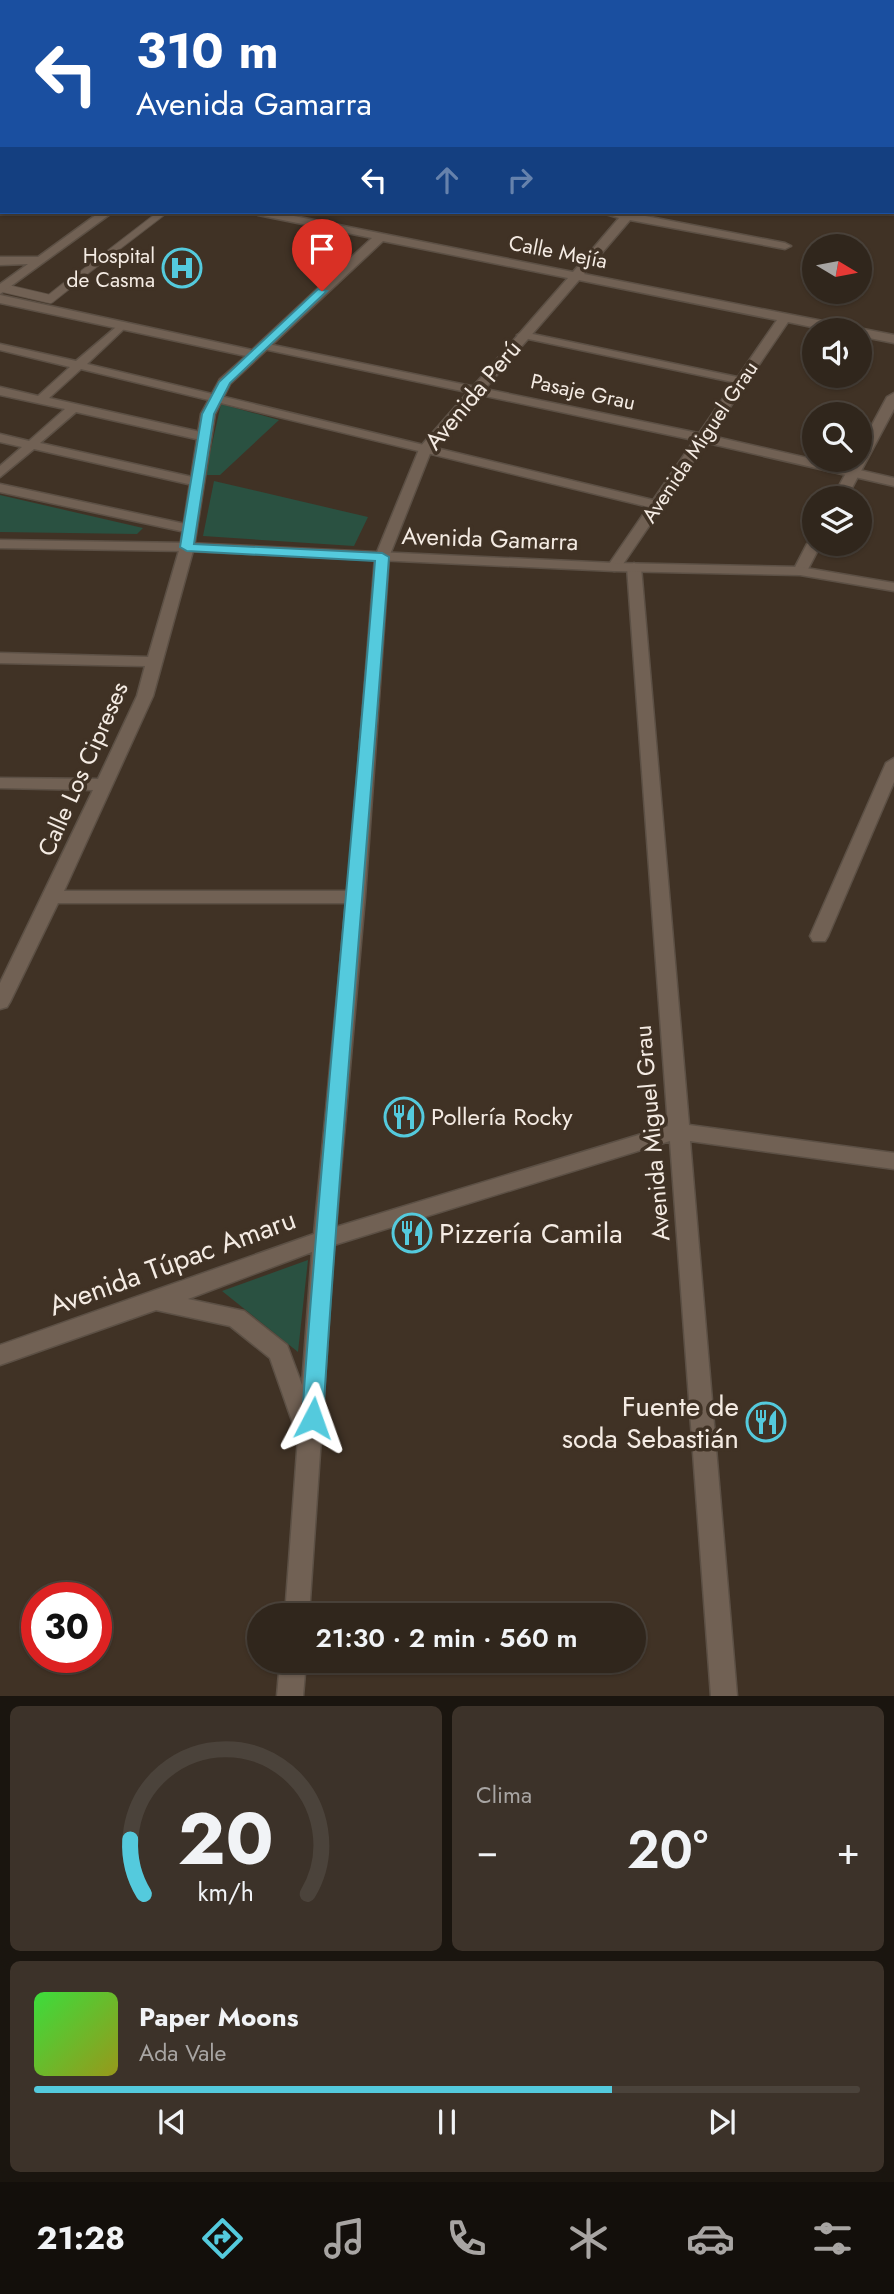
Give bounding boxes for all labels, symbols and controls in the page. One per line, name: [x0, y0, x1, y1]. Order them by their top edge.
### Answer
text: 310 m: [136, 16, 279, 86]
icon: left: [21, 28, 112, 119]
text: Avenida Gamarra: [136, 81, 372, 127]
icon: left: [355, 161, 393, 199]
icon: ahead: [428, 161, 466, 199]
icon: right: [501, 161, 539, 199]
pin: [292, 219, 352, 291]
street label: Calle Mejía: [506, 228, 610, 276]
icon: arrive: [303, 230, 341, 268]
north arrow: [802, 234, 872, 304]
map controls: [802, 234, 872, 556]
place label: Hospital de Casma: [66, 241, 155, 295]
hospital icon: Hospital de Casma: [161, 247, 203, 289]
button: sound: [802, 318, 872, 388]
street label: Avenida Perú: [416, 332, 529, 457]
street label: Avenida Miguel Grau: [635, 355, 765, 529]
street label: Pasaje Grau: [528, 366, 638, 418]
button: search: [802, 402, 872, 472]
button: layers: [802, 486, 872, 556]
street label: Avenida Gamarra: [401, 518, 579, 559]
street label: Calle Los Cipreses: [28, 676, 137, 862]
street label: Avenida Miguel Grau: [625, 1024, 678, 1242]
restaurant icon: Pollería Rocky: [383, 1096, 425, 1138]
place label: Pollería Rocky: [431, 1099, 573, 1134]
street label: Avenida Túpac Amaru: [43, 1199, 301, 1326]
restaurant icon: Pizzería Camila: [391, 1212, 433, 1254]
place label: Pizzería Camila: [439, 1213, 623, 1254]
position arrow: [276, 1381, 350, 1455]
place label: Fuente de soda Sebastián: [562, 1386, 739, 1459]
restaurant icon: Fuente de soda Sebastián: [745, 1401, 787, 1443]
speed limit sign: 30: [21, 1582, 112, 1673]
text: 21:30 · 2 min · 560 m: [315, 1619, 578, 1657]
text: Clima: [476, 1778, 532, 1812]
text: 20: [178, 1787, 274, 1892]
text: 20°: [627, 1812, 708, 1888]
text: −: [476, 1823, 498, 1878]
text: +: [837, 1823, 860, 1878]
text: km/h: [198, 1874, 254, 1910]
text: Paper Moons: [139, 1998, 299, 2036]
text: Ada Vale: [139, 2036, 226, 2070]
icon: previous: [153, 2103, 191, 2141]
icon: pause: [428, 2103, 466, 2141]
icon: next: [703, 2103, 741, 2141]
icon: directions: [198, 2214, 247, 2263]
icon: music: [320, 2214, 369, 2263]
icon: phone: [442, 2214, 491, 2263]
icon: climate: [564, 2214, 613, 2263]
icon: car: [686, 2214, 735, 2263]
icon: filters: [808, 2214, 857, 2263]
text: 21:28: [37, 2215, 125, 2261]

